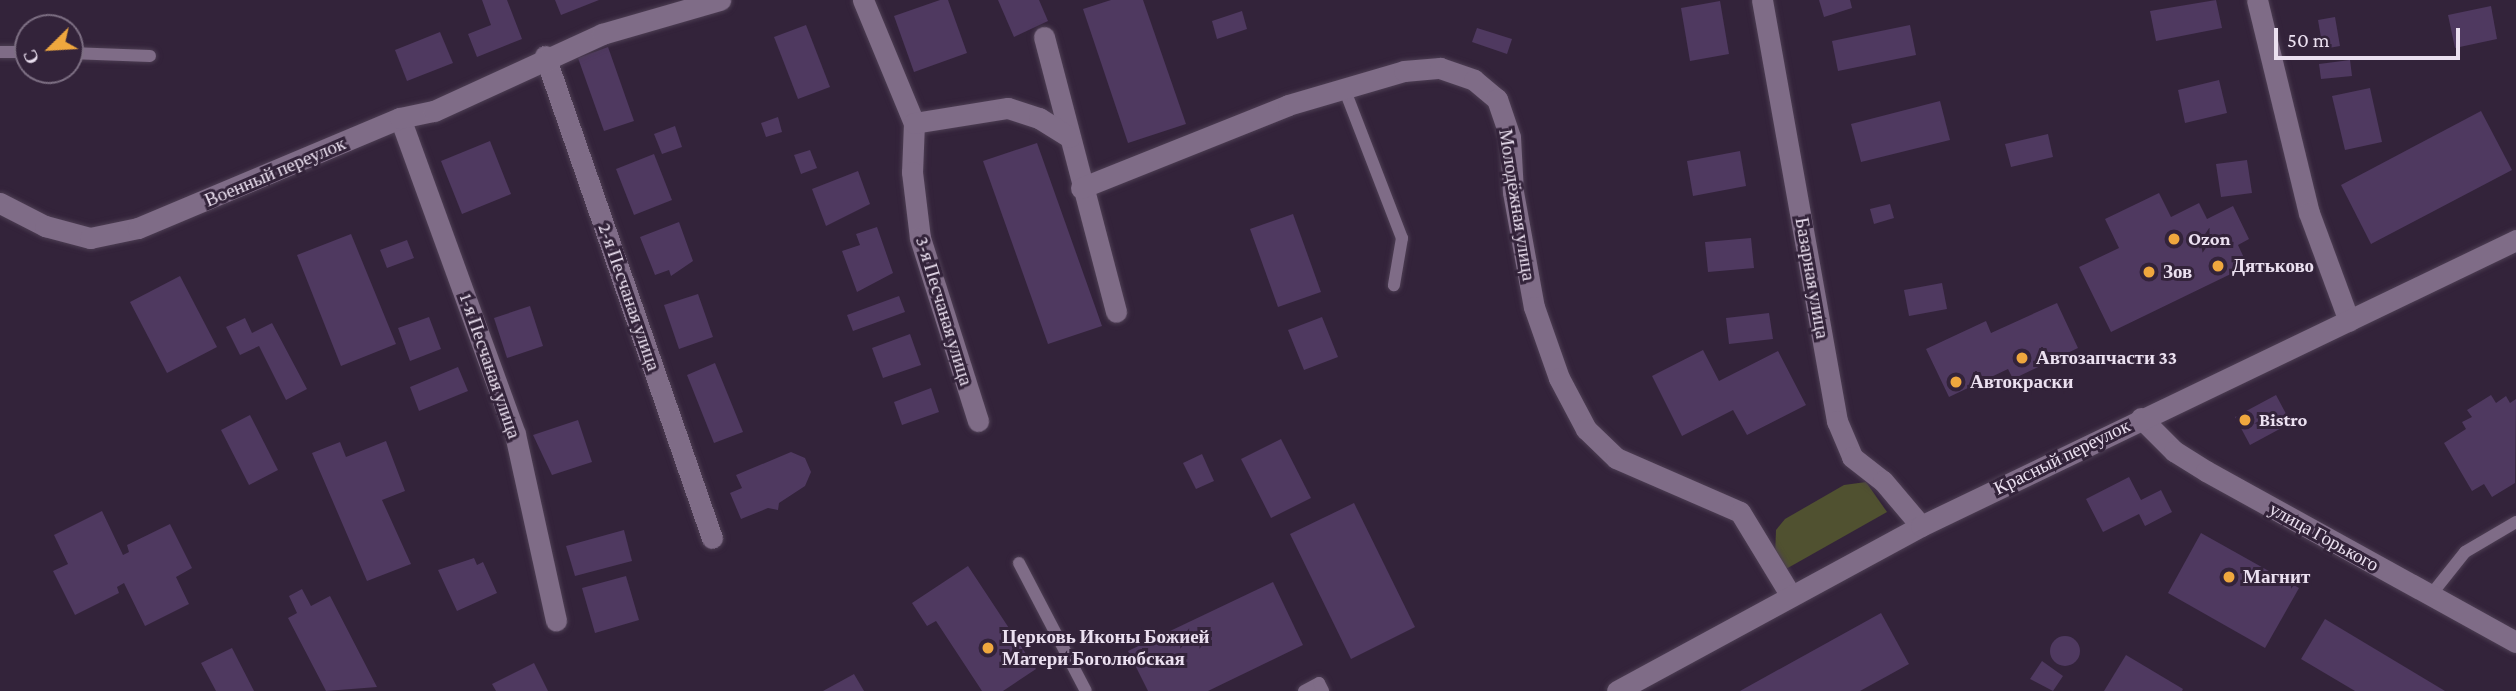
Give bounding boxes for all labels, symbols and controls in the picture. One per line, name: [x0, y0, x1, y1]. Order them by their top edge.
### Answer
north arrow: [14, 14, 84, 84]
scale bar: [2278, 14, 2464, 58]
text: 50 m: [2287, 28, 2330, 52]
text: С: [19, 46, 44, 67]
street label: Молодёжная улица: [1494, 128, 1540, 282]
street label: Военный переулок: [201, 132, 349, 212]
street label: Базарная улица: [1790, 216, 1834, 340]
street label: 2-я Песчаная улица: [593, 220, 665, 374]
place label: Ozon: [2188, 228, 2231, 250]
marker: Ozon: [2166, 231, 2182, 247]
street label: 3-я Песчаная улица: [910, 234, 978, 388]
place label: Дятьково: [2232, 255, 2314, 277]
marker: Дятьково: [2210, 258, 2226, 274]
place label: Зов: [2163, 261, 2192, 283]
marker: Зов: [2141, 264, 2157, 280]
street label: 1-я Песчаная улица: [454, 290, 526, 442]
place label: Автозапчасти 33: [2036, 347, 2177, 369]
marker: Автозапчасти 33: [2014, 350, 2030, 366]
place label: Автокраски: [1970, 371, 2073, 393]
marker: Автокраски: [1948, 374, 1964, 390]
place label: Bistro: [2259, 409, 2307, 431]
marker: Bistro: [2237, 412, 2253, 428]
street label: Красный переулок: [1990, 414, 2134, 500]
street label: улица Горького: [2265, 497, 2383, 577]
place label: Магнит: [2243, 566, 2310, 588]
marker: Магнит: [2221, 569, 2237, 585]
place label: Церковь Иконы Божией Матери Боголюбская: [1002, 626, 1210, 670]
marker: Церковь Иконы Божией Матери Боголюбская: [980, 640, 996, 656]

